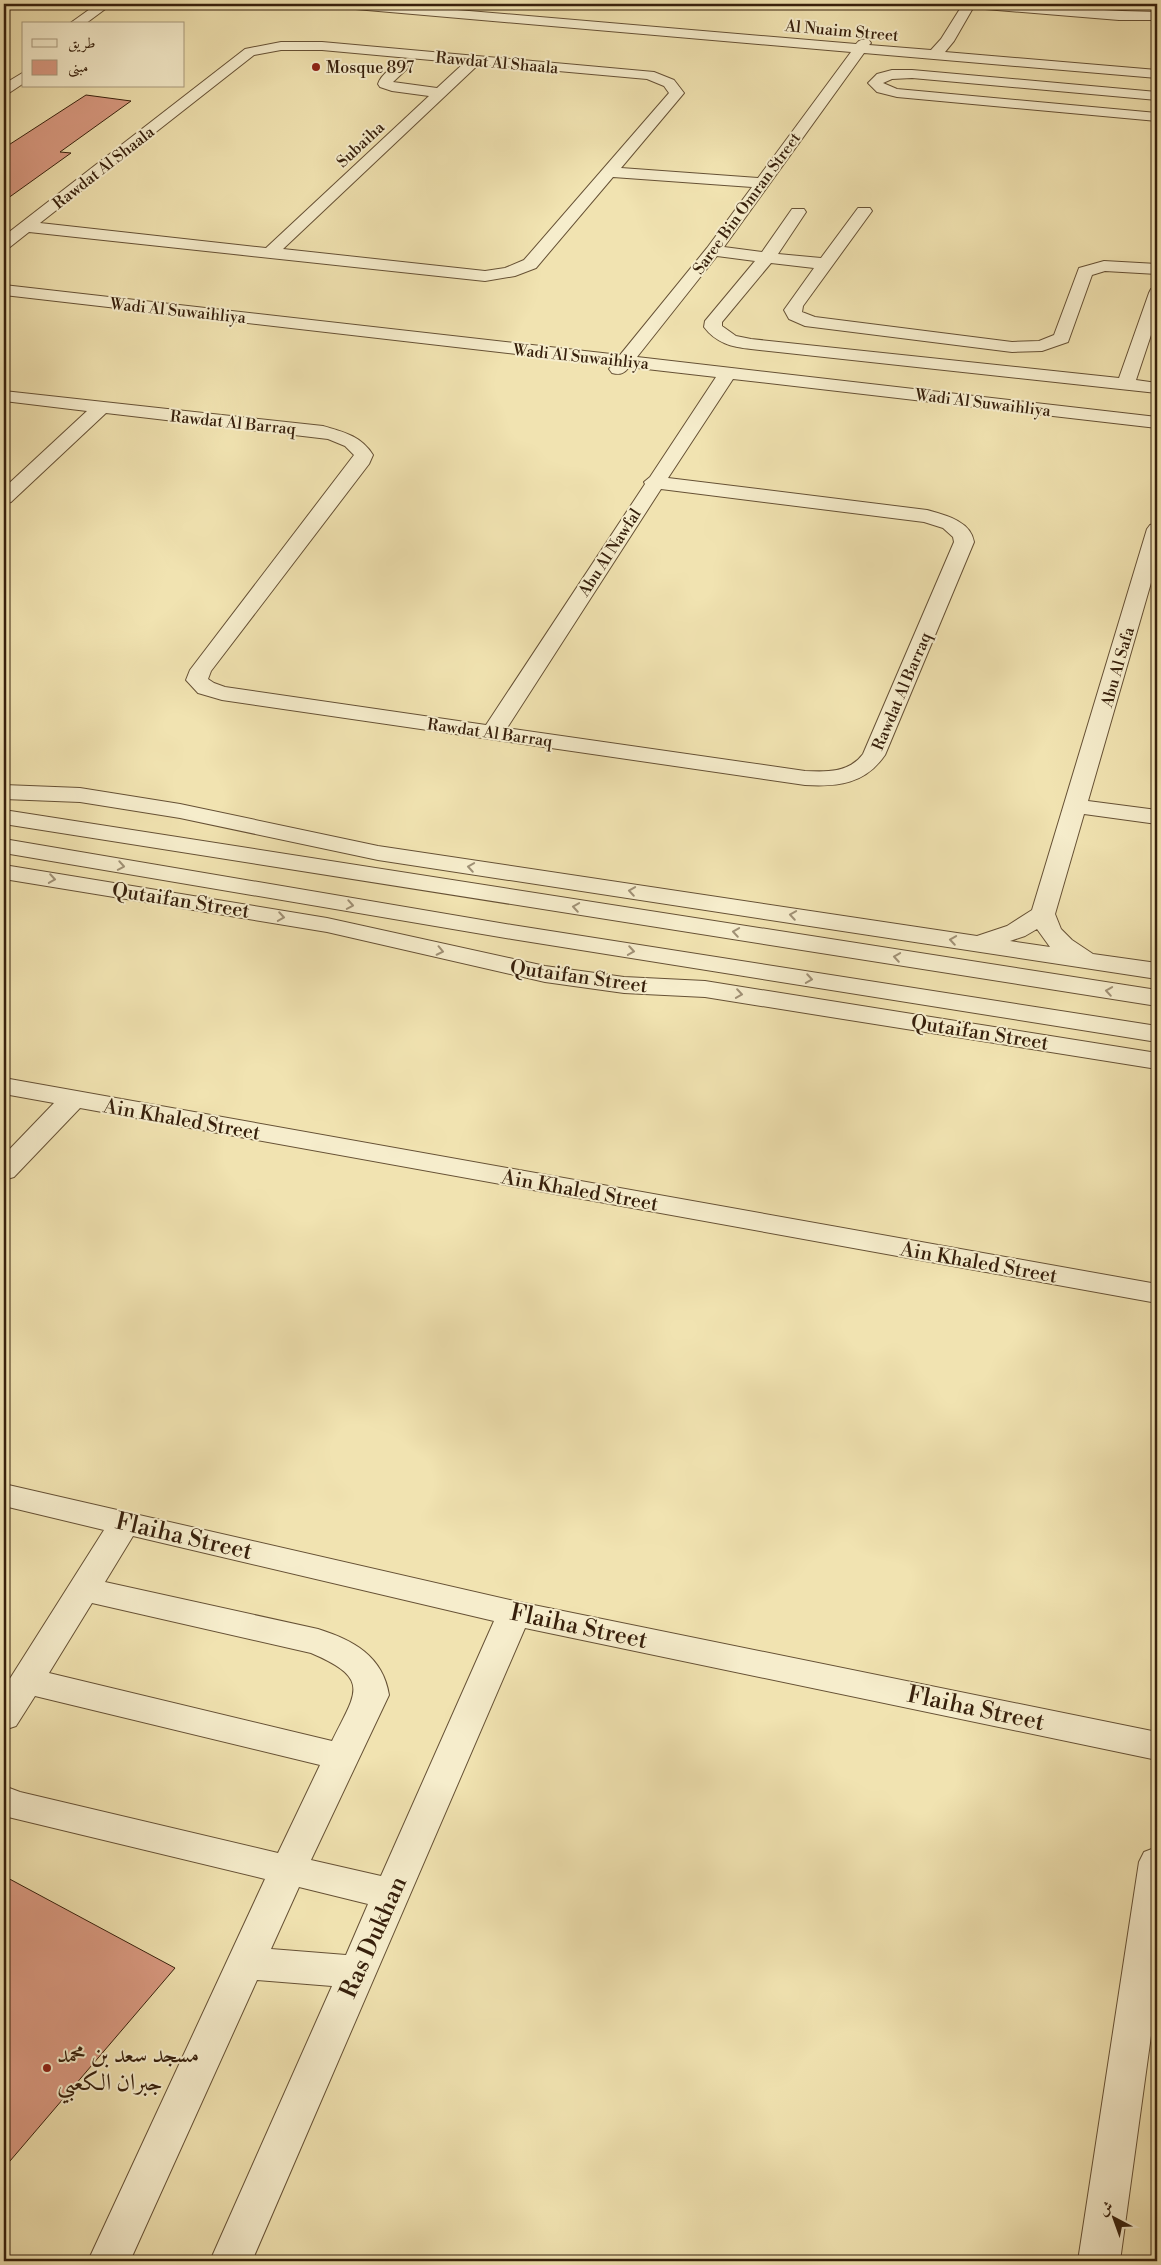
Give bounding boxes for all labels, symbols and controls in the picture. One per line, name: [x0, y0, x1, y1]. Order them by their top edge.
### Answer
street label: Al Nuaim Street: [783, 16, 900, 46]
legend: [22, 22, 185, 88]
text: طريق: [68, 34, 95, 53]
street label: Rawdat Al Shaala: [435, 48, 560, 78]
text: مبنى: [68, 58, 88, 78]
place label: Mosque 897: [326, 58, 414, 78]
marker: Mosque 897: [310, 61, 322, 73]
street label: Subaiha: [332, 117, 390, 172]
street label: Rawdat Al Shaala: [49, 121, 159, 214]
street label: Saree Bin Omran Street: [689, 128, 805, 278]
street label: Wadi Al Suwaihliya: [108, 294, 248, 328]
street label: Wadi Al Suwaihliya: [511, 340, 651, 374]
street label: Wadi Al Suwaihliya: [913, 385, 1053, 421]
street label: Rawdat Al Barraq: [169, 406, 298, 440]
street label: Abu Al Nawfal: [574, 505, 646, 601]
street label: Abu Al Safa: [1097, 624, 1139, 711]
street label: Rawdat Al Barraq: [868, 629, 936, 753]
street label: Rawdat Al Barraq: [426, 714, 555, 752]
one-way arrow: [116, 861, 125, 871]
one-way arrow: [467, 862, 475, 873]
one-way arrow: [48, 874, 56, 884]
street label: Qutaifan Street: [110, 878, 251, 925]
one-way arrow: [628, 886, 636, 897]
one-way arrow: [346, 899, 354, 909]
one-way arrow: [571, 902, 579, 913]
one-way arrow: [277, 911, 286, 921]
one-way arrow: [788, 911, 797, 921]
one-way arrow: [732, 928, 740, 938]
one-way arrow: [949, 935, 958, 945]
one-way arrow: [628, 945, 636, 956]
one-way arrow: [436, 946, 444, 956]
one-way arrow: [892, 953, 901, 963]
street label: Qutaifan Street: [508, 955, 649, 1000]
one-way arrow: [806, 973, 814, 984]
one-way arrow: [1105, 986, 1113, 996]
one-way arrow: [735, 988, 743, 998]
street label: Qutaifan Street: [909, 1010, 1050, 1057]
street label: Ain Khaled Street: [100, 1094, 262, 1147]
street label: Ain Khaled Street: [498, 1165, 660, 1218]
street label: Ain Khaled Street: [897, 1237, 1059, 1290]
street label: Flaiha Street: [112, 1507, 256, 1567]
street label: Flaiha Street: [507, 1598, 651, 1656]
street label: Flaiha Street: [904, 1680, 1048, 1738]
street label: Ras Dukhan: [334, 1872, 414, 2003]
place label: مسجد سعد بن محمد جبران الكعبي: [57, 2040, 199, 2104]
marker: مسجد سعد بن محمد جبران الكعبي: [41, 2062, 53, 2074]
north arrow: [1088, 2192, 1138, 2242]
text: ش: [1095, 2198, 1117, 2220]

